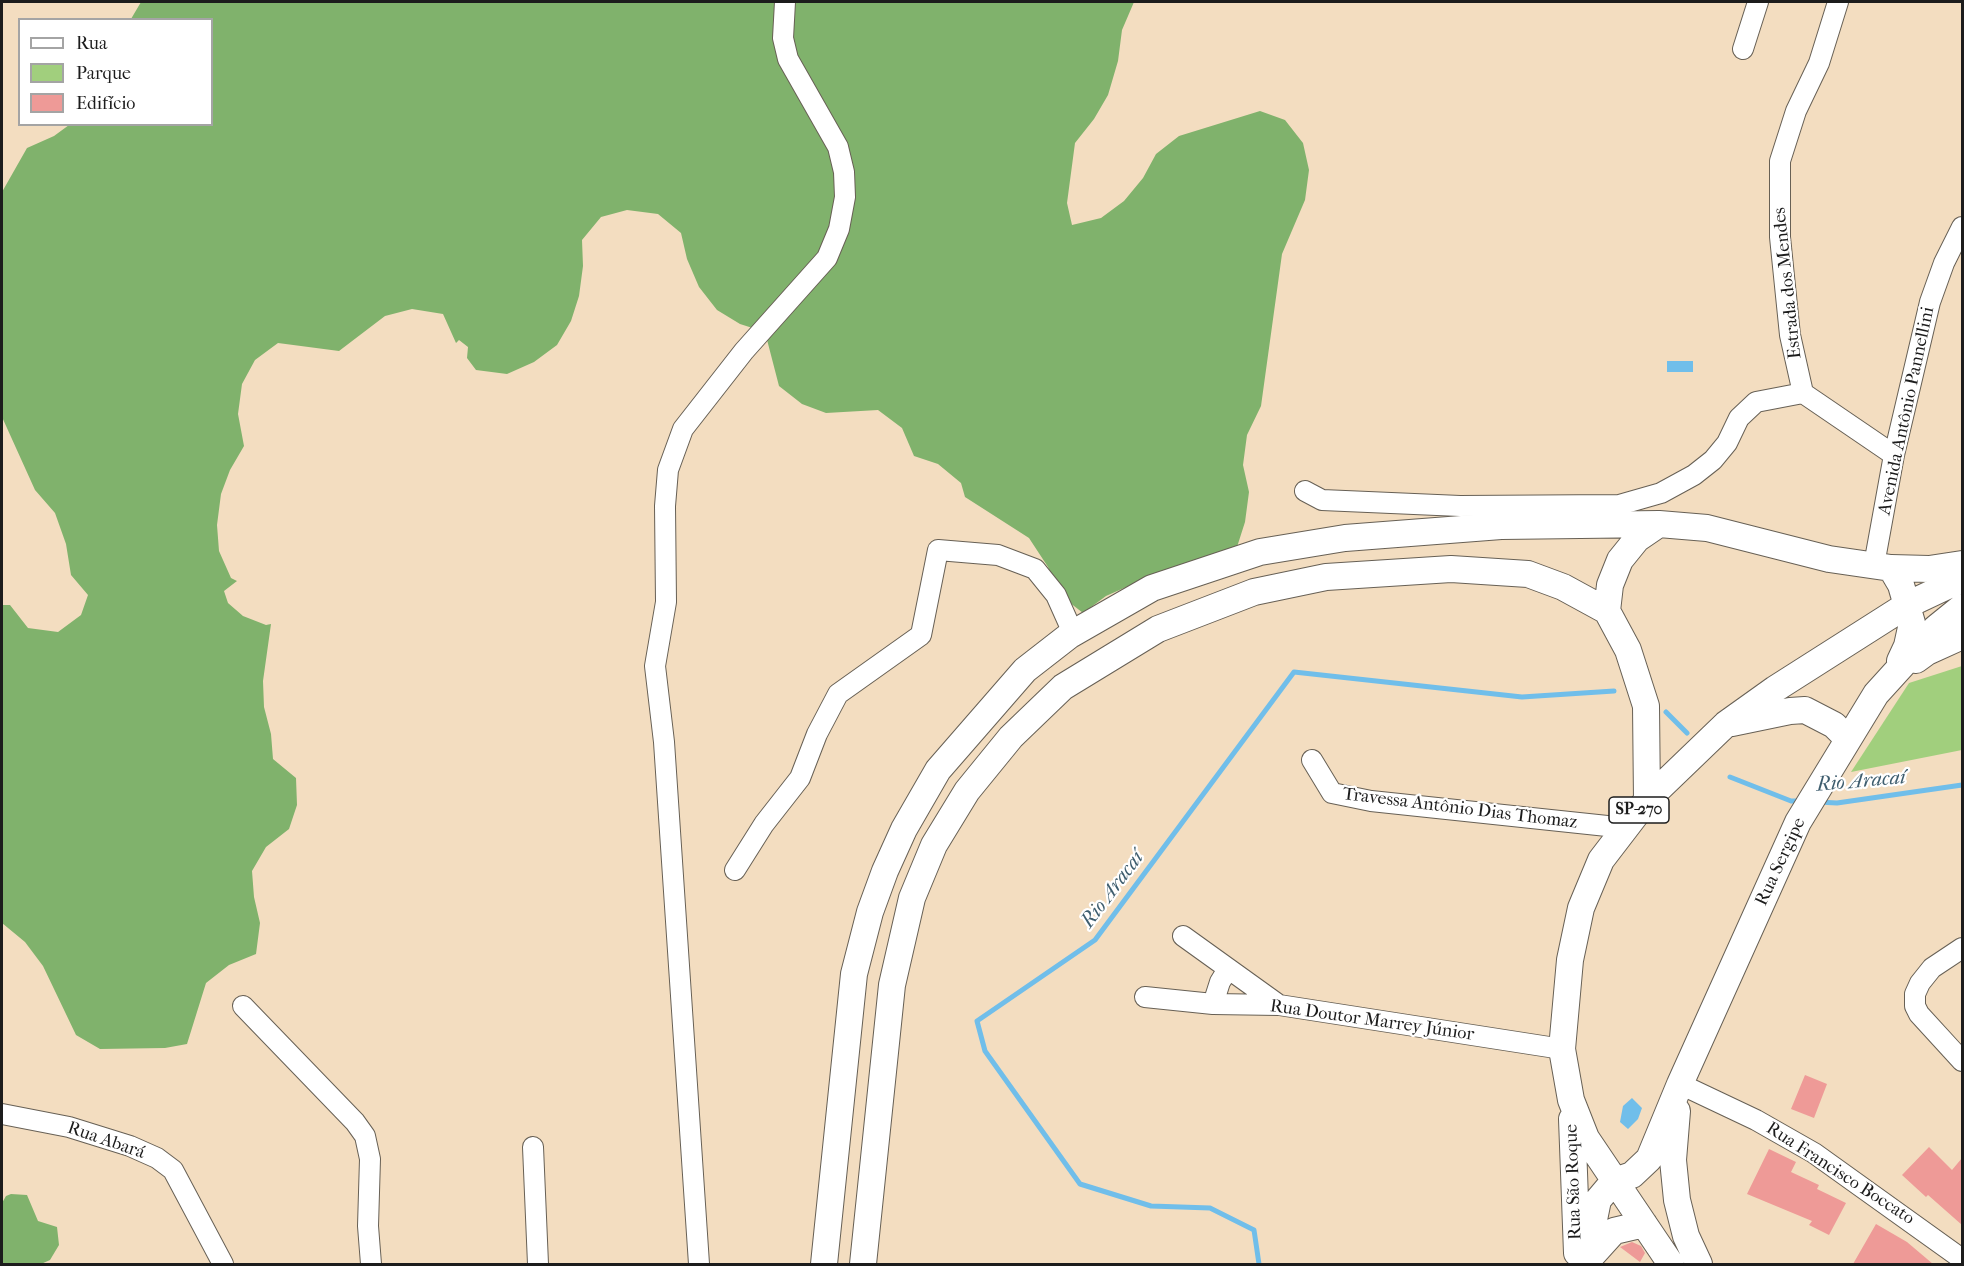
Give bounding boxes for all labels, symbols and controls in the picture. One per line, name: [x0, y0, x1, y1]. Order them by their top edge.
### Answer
legend: [18, 18, 213, 126]
text: Rua: [76, 33, 107, 54]
text: Parque: [76, 63, 131, 84]
text: Edifício: [76, 93, 135, 114]
street label: Estrada dos Mendes: [1769, 206, 1807, 360]
street label: Avenida Antônio Pannellini: [1874, 305, 1940, 517]
water label: Rio Aracaí: [1815, 766, 1907, 798]
street label: Travessa Antônio Dias Thomaz: [1341, 784, 1579, 834]
road number: SP-270: [1609, 797, 1669, 823]
street label: Rua Sergipe: [1751, 815, 1811, 909]
water label: Rio Aracaí: [1077, 847, 1149, 933]
street label: Rua Doutor Marrey Júnior: [1269, 996, 1475, 1046]
street label: Rua Abará: [64, 1118, 148, 1164]
street label: Rua Francisco Boccato: [1762, 1118, 1918, 1230]
street label: Rua São Roque: [1561, 1124, 1587, 1240]

